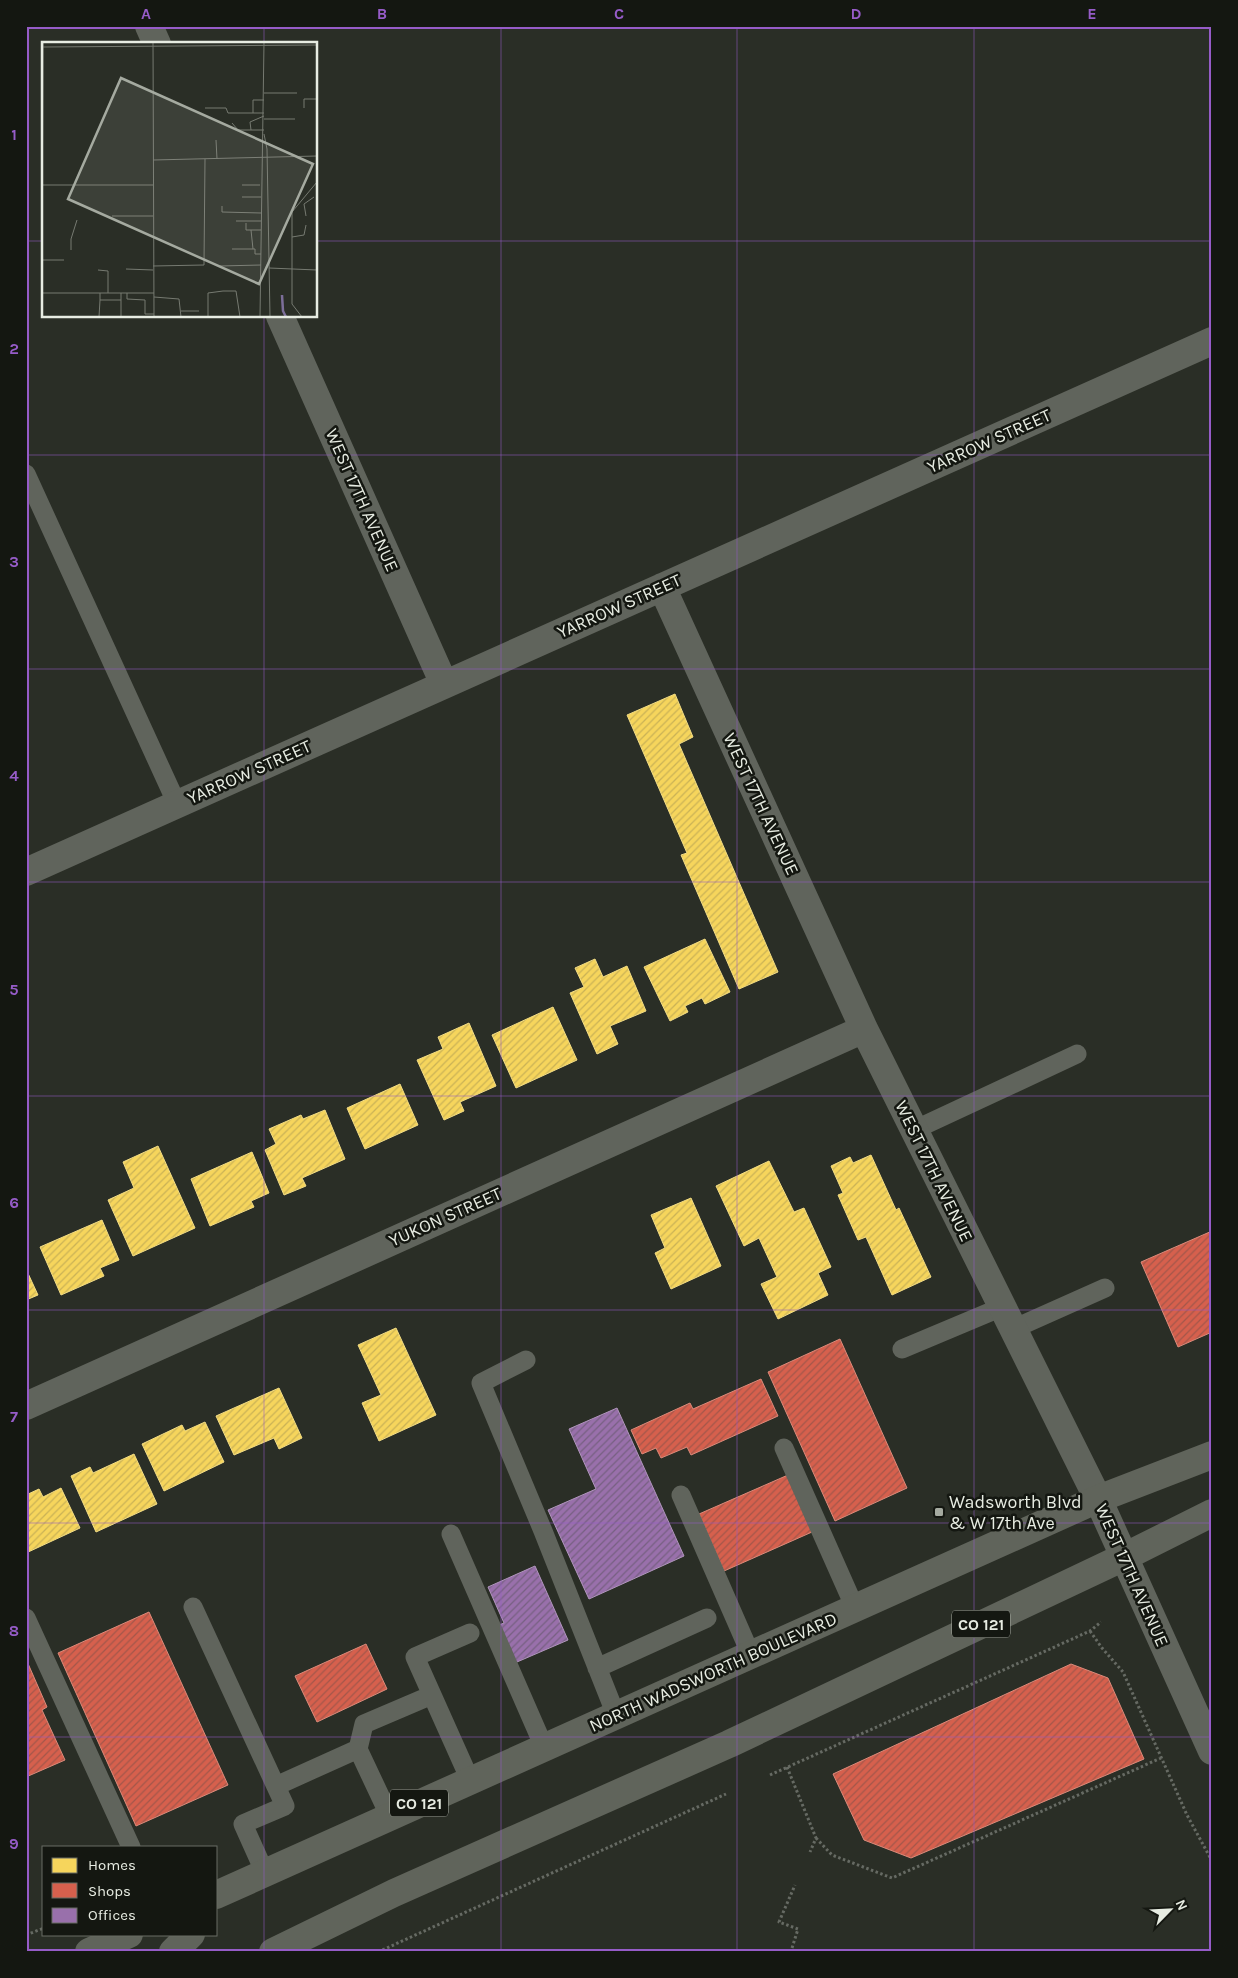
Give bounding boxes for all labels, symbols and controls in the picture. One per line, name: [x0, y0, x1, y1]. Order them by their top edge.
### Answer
text: A: [141, 4, 151, 23]
text: B: [377, 4, 387, 23]
text: C: [614, 4, 624, 23]
text: D: [851, 4, 862, 23]
text: E: [1087, 4, 1097, 23]
inset map: [42, 42, 318, 318]
text: 1: [11, 125, 17, 144]
text: 2: [9, 339, 19, 358]
street label: YARROW STREET: [924, 404, 1054, 478]
street label: WEST 17TH AVENUE: [321, 425, 403, 575]
text: 3: [9, 552, 19, 571]
street label: YARROW STREET: [554, 569, 684, 643]
street label: WEST 17TH AVENUE: [718, 729, 804, 879]
street label: YARROW STREET: [184, 735, 314, 809]
text: 4: [9, 766, 19, 785]
text: 5: [9, 980, 19, 999]
street label: WEST 17TH AVENUE: [890, 1097, 978, 1245]
street label: YUKON STREET: [385, 1182, 505, 1252]
text: 6: [9, 1193, 19, 1212]
text: 7: [10, 1407, 18, 1426]
place label: Wadsworth Blvd & W 17th Ave: [949, 1491, 1082, 1534]
street label: WEST 17TH AVENUE: [1091, 1500, 1173, 1650]
marker: Wadsworth Blvd & W 17th Ave: [933, 1506, 945, 1518]
street label: NORTH WADSWORTH BOULEVARD: [586, 1607, 840, 1737]
road number: CO 121: [952, 1610, 1010, 1638]
text: 8: [9, 1621, 19, 1640]
road number: CO 121: [390, 1790, 448, 1816]
text: 9: [9, 1834, 19, 1853]
legend: [42, 1846, 218, 1936]
text: Homes: [88, 1856, 136, 1874]
text: Shops: [88, 1882, 131, 1900]
north arrow: [1146, 1886, 1196, 1936]
text: N: [1172, 1897, 1191, 1913]
text: Offices: [88, 1906, 136, 1924]

